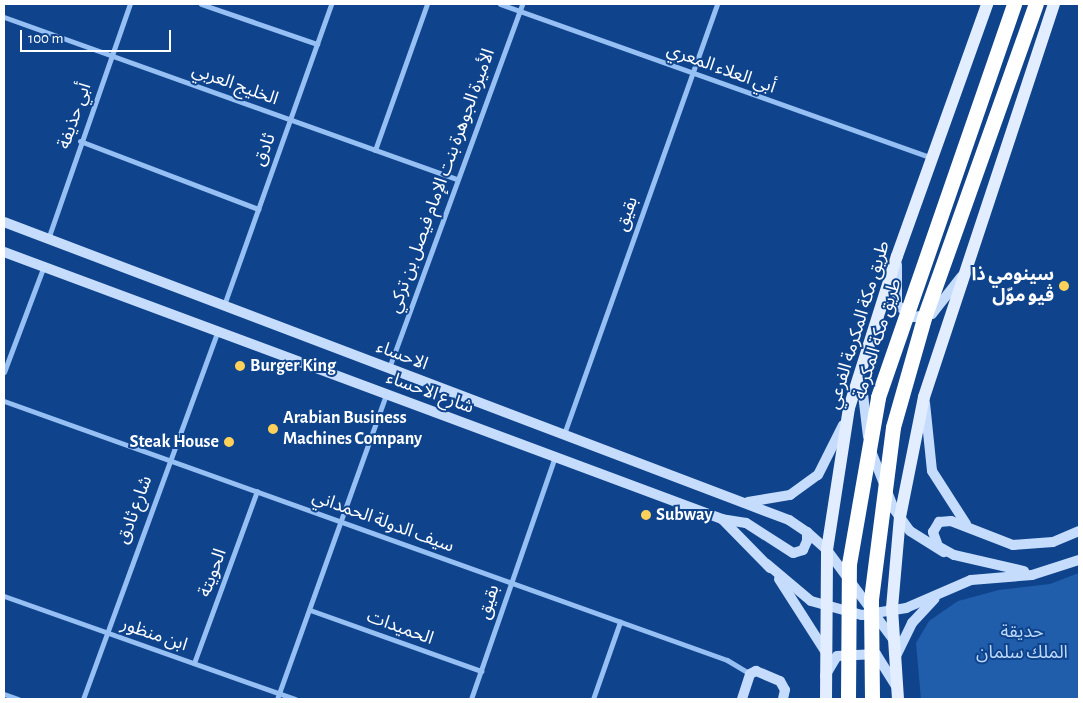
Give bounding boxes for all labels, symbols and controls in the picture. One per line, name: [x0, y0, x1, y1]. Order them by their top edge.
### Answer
scale bar: [22, 20, 174, 52]
text: 100 m: [28, 31, 63, 46]
street label: أبي العلاء المعري: [664, 39, 778, 99]
street label: الأميرة الجوهرة بنت الإمام فيصل بن تركي: [384, 46, 500, 316]
street label: الخليج العربي: [189, 59, 281, 111]
street label: أبي حذيفة: [54, 80, 96, 152]
street label: ثادق: [249, 131, 281, 169]
street label: بقيق: [611, 194, 643, 234]
street label: طريق مكة المكرمة الفرعي: [823, 238, 895, 412]
place label: سينومي ذا ڤيو موّل: [971, 265, 1054, 308]
street label: طريق مكة المكرمة: [849, 276, 907, 402]
marker: سينومي ذا ڤيو موّل: [1058, 280, 1070, 292]
street label: الاحساء: [373, 336, 431, 376]
place label: Burger King: [250, 355, 336, 377]
marker: Burger King: [234, 360, 246, 372]
street label: شارع الاحساء: [383, 367, 477, 419]
place label: Arabian Business Machines Company: [283, 408, 422, 450]
marker: Arabian Business Machines Company: [267, 423, 279, 435]
place label: Steak House: [129, 431, 219, 453]
marker: Steak House: [223, 436, 235, 448]
street label: شارع ثادق: [113, 473, 157, 547]
street label: سيف الدولة الحمداني: [309, 486, 457, 558]
place label: Subway: [656, 504, 712, 526]
marker: Subway: [640, 509, 652, 521]
street label: الحويتة: [194, 546, 232, 600]
street label: بقيق: [473, 582, 505, 622]
street label: الحميدات: [364, 606, 436, 650]
street label: ابن منظور: [118, 614, 190, 656]
park label: حديقة الملك سلمان: [976, 622, 1068, 664]

